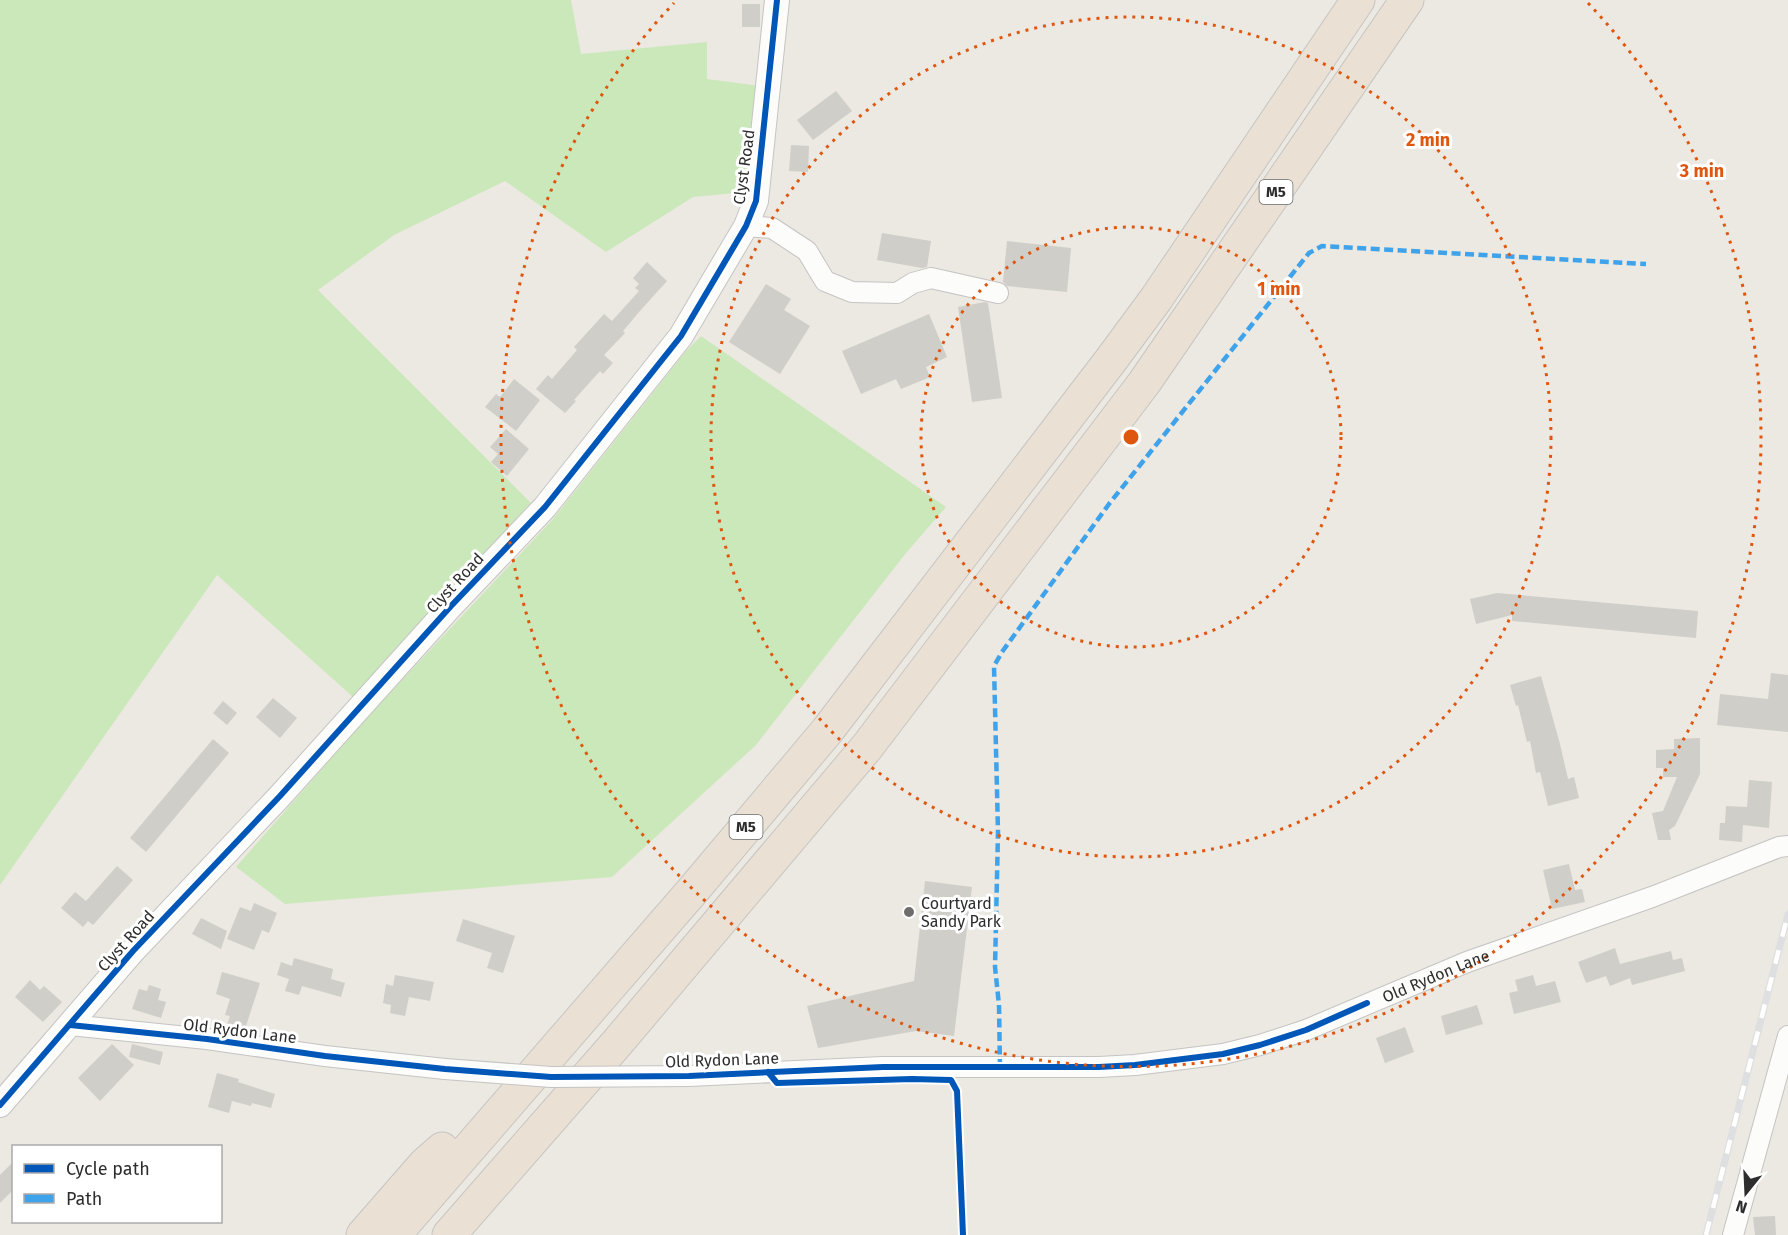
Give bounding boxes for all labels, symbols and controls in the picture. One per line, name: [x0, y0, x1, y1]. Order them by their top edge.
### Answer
street label: Clyst Road: [729, 128, 759, 206]
text: 2 min: [1406, 129, 1450, 151]
text: 3 min: [1679, 160, 1724, 182]
road number: M5: [1260, 180, 1292, 204]
text: 1 min: [1257, 278, 1301, 300]
centre of rings: [1121, 427, 1141, 447]
street label: Clyst Road: [422, 549, 488, 617]
road number: M5: [730, 815, 762, 839]
place label: Courtyard Sandy Park: [921, 894, 1002, 931]
marker: Courtyard Sandy Park: [902, 905, 916, 919]
street label: Clyst Road: [94, 907, 158, 975]
street label: Old Rydon Lane: [1379, 945, 1492, 1006]
street label: Old Rydon Lane: [182, 1015, 298, 1047]
street label: Old Rydon Lane: [665, 1049, 779, 1071]
legend: [12, 1145, 222, 1223]
text: Cycle path: [66, 1158, 150, 1180]
north arrow: [1716, 1163, 1776, 1223]
text: Path: [66, 1188, 102, 1210]
text: N: [1734, 1196, 1749, 1217]

